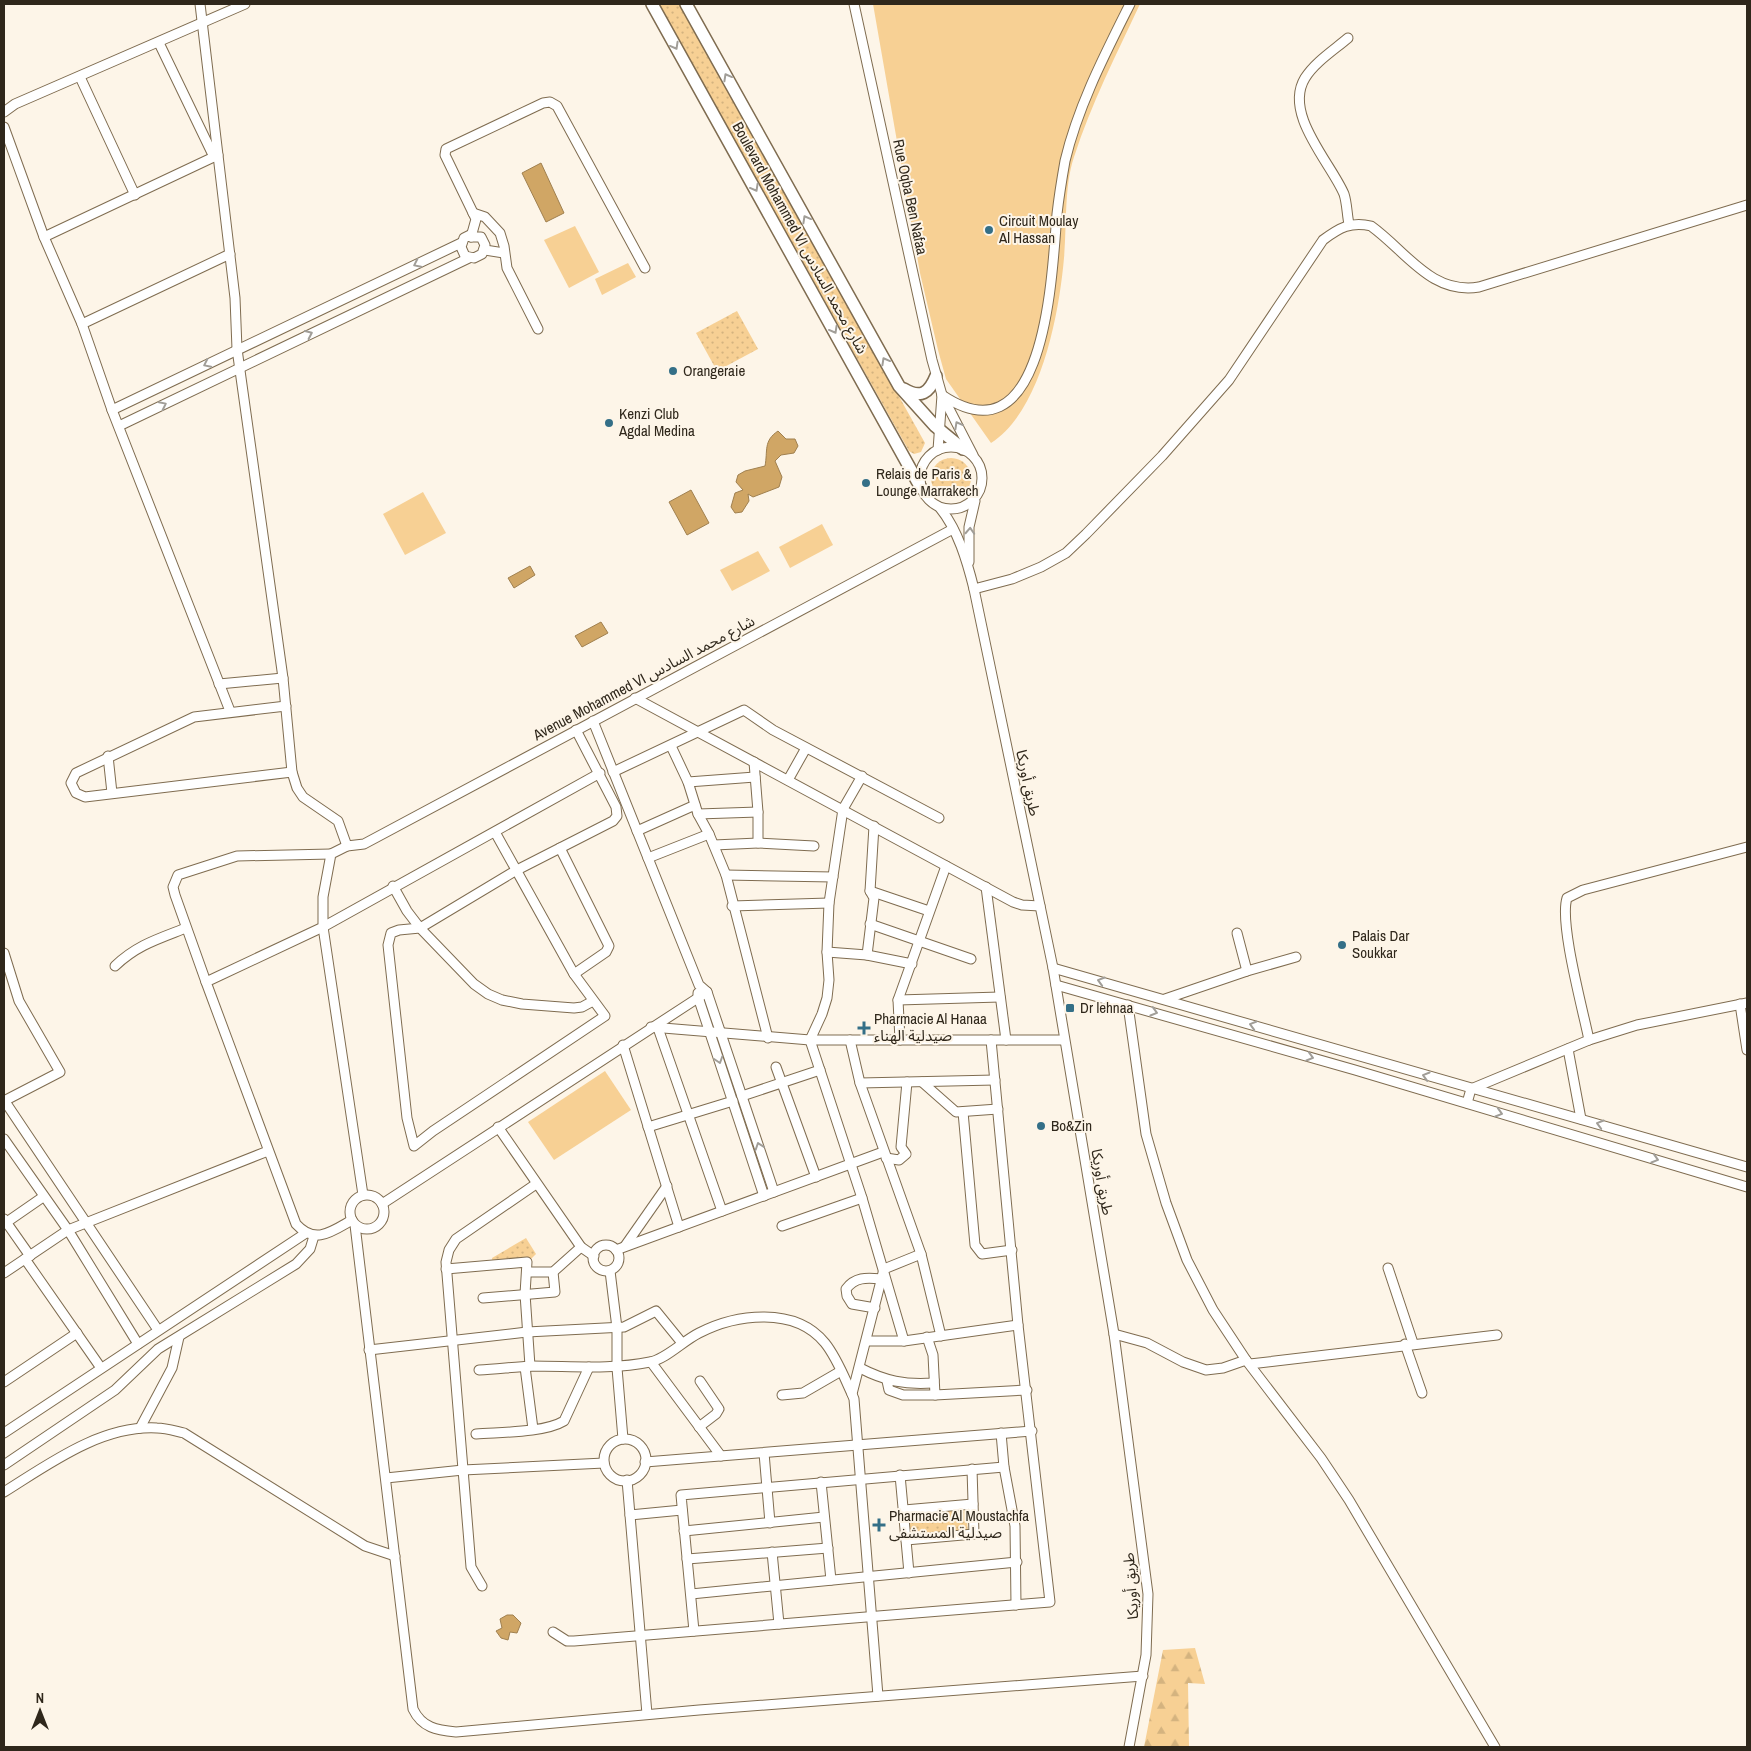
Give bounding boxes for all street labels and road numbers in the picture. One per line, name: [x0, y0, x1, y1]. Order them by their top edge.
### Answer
street label: Boulevard Mohammed VI شارع محمد السادس: [726, 118, 873, 359]
street label: Rue Oqba Ben Nafaa: [888, 137, 933, 257]
street label: Avenue Mohammed VI شارع محمد السادس: [528, 610, 759, 747]
street label: طريق أوريكا: [1011, 748, 1046, 818]
street label: طريق أوريكا: [1086, 1147, 1119, 1217]
street label: طريق أوريكا: [1118, 1552, 1143, 1620]

